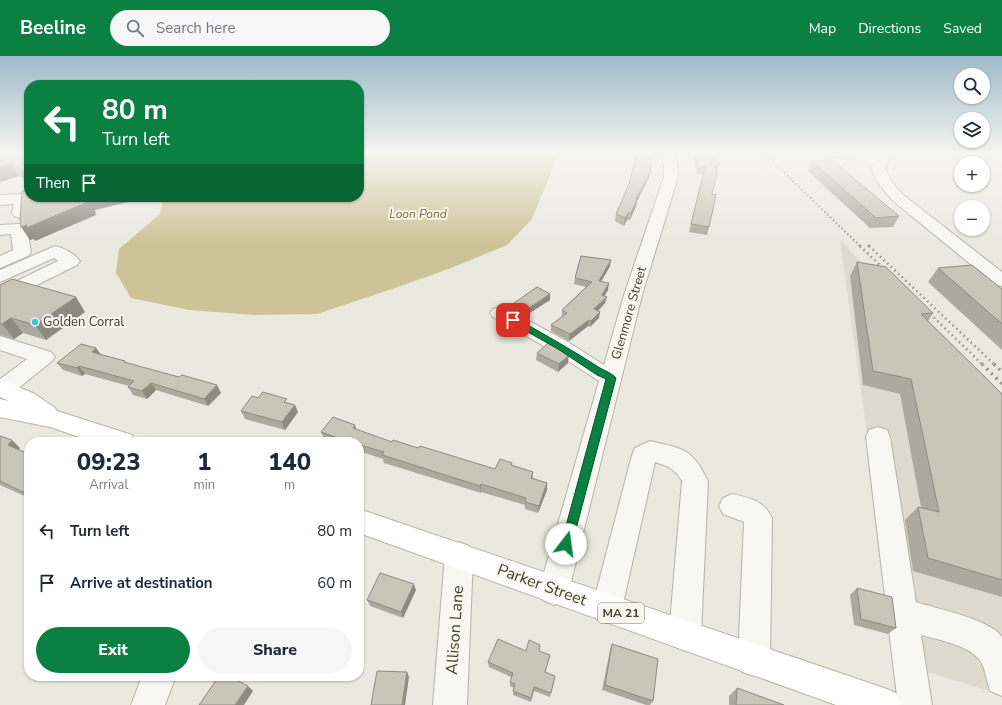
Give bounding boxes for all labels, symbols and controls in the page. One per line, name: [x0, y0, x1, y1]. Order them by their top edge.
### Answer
search box: [110, 10, 390, 46]
text: Beeline: [20, 15, 86, 41]
icon: search: [124, 17, 146, 39]
text: Search here: [156, 18, 236, 38]
text: Map: [809, 19, 836, 38]
text: Directions: [858, 19, 921, 38]
text: Saved: [943, 19, 982, 38]
map controls: [954, 68, 990, 236]
button: search: [954, 68, 990, 104]
text: 80 m: [102, 91, 168, 129]
icon: left: [36, 96, 88, 148]
button: layers: [954, 112, 990, 148]
text: Turn left: [102, 127, 170, 151]
button: +: [954, 156, 990, 192]
icon: arrive: [78, 172, 100, 194]
text: Then: [36, 173, 70, 193]
button: −: [954, 200, 990, 236]
water label: Loon Pond: [389, 206, 447, 222]
street label: Glenmore Street: [607, 264, 651, 362]
pin: [496, 303, 530, 337]
icon: arrive: [502, 309, 524, 331]
place label: Golden Corral: [43, 313, 124, 331]
marker: Golden Corral: [30, 317, 40, 327]
text: 09:23: [77, 446, 141, 478]
text: 1: [197, 446, 212, 478]
text: 140: [268, 446, 311, 478]
text: Arrival: [89, 476, 128, 494]
text: min: [194, 476, 215, 494]
text: m: [284, 476, 295, 494]
icon: left: [36, 520, 58, 542]
text: Turn left: [70, 521, 129, 541]
text: 80 m: [317, 521, 352, 541]
position arrow: [545, 523, 587, 565]
street label: Parker Street: [494, 559, 590, 612]
icon: arrive: [36, 572, 58, 594]
text: Arrive at destination: [70, 573, 213, 593]
text: 60 m: [317, 573, 352, 593]
street label: Allison Lane: [441, 585, 469, 675]
road number: MA 21: [598, 603, 644, 623]
button: Exit: [36, 627, 190, 673]
button: Share: [198, 627, 352, 673]

